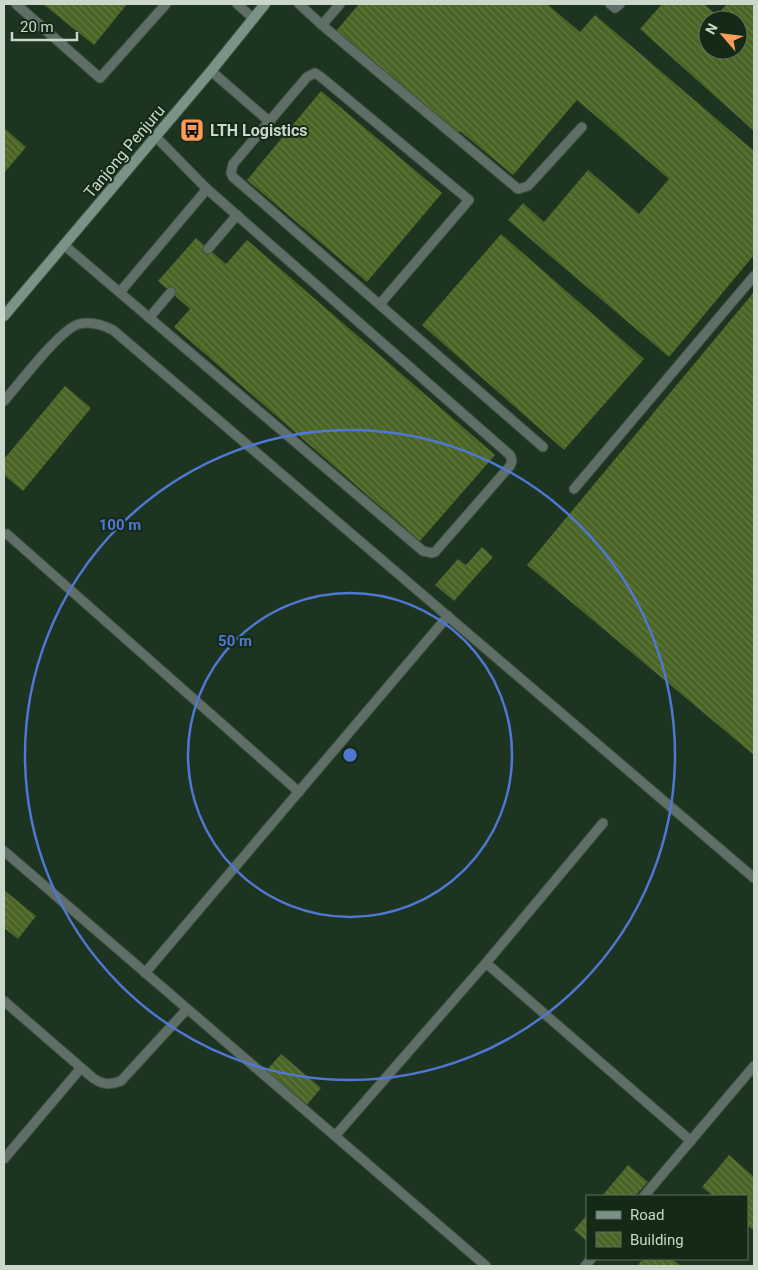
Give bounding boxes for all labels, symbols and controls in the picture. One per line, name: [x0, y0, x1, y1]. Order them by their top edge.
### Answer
scale bar: [12, 10, 78, 42]
north arrow: [698, 10, 748, 60]
text: 20 m: [20, 18, 54, 36]
text: N: [702, 21, 721, 37]
street label: Tanjong Penjuru: [80, 101, 169, 202]
bus stop icon: LTH Logistics: [179, 117, 205, 143]
place label: LTH Logistics: [210, 121, 308, 140]
text: 100 m: [99, 516, 141, 534]
text: 50 m: [218, 632, 252, 650]
centre of rings: [341, 746, 359, 764]
legend: [586, 1195, 748, 1260]
text: Road: [630, 1206, 664, 1224]
text: Building: [630, 1231, 684, 1249]

